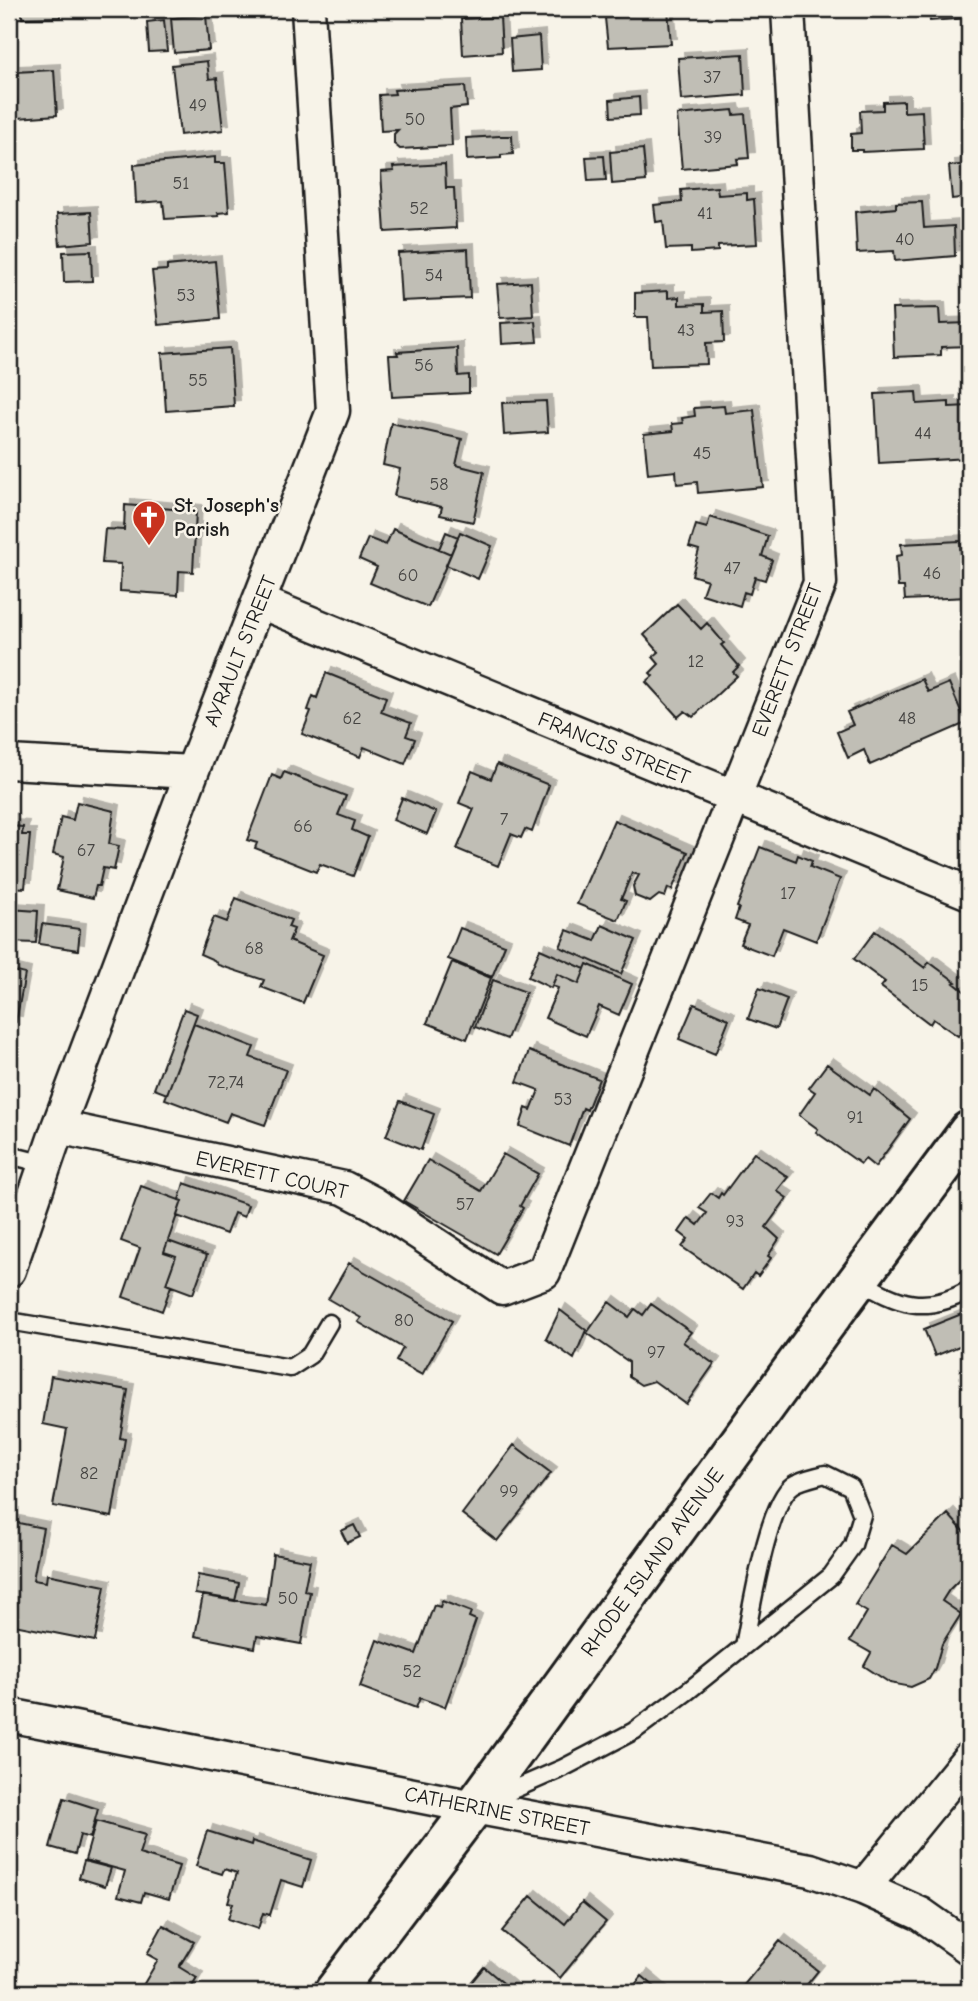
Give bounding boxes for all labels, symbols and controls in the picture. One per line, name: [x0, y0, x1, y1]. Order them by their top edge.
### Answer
house number: 37: [703, 67, 721, 88]
house number: 49: [189, 95, 207, 116]
house number: 50: [405, 109, 425, 130]
house number: 39: [704, 127, 722, 148]
house number: 51: [173, 173, 189, 194]
house number: 52: [409, 198, 429, 219]
house number: 41: [697, 203, 713, 224]
house number: 40: [895, 229, 915, 250]
house number: 54: [425, 265, 443, 286]
house number: 53: [177, 285, 195, 306]
house number: 43: [677, 320, 695, 341]
house number: 56: [414, 355, 434, 376]
house number: 55: [188, 370, 208, 391]
house number: 44: [914, 423, 932, 444]
house number: 45: [693, 443, 711, 464]
house number: 58: [429, 474, 449, 495]
place label: St. Joseph's Parish: [174, 493, 279, 541]
church icon: St. Joseph's Parish: [130, 498, 168, 547]
house number: 47: [723, 558, 741, 579]
house number: 46: [923, 563, 941, 584]
house number: 60: [398, 565, 418, 586]
street label: AYRAULT STREET: [199, 572, 281, 730]
street label: EVERETT STREET: [747, 580, 827, 740]
house number: 12: [688, 651, 704, 672]
street label: FRANCIS STREET: [535, 707, 694, 789]
house number: 62: [342, 708, 362, 729]
house number: 48: [898, 708, 916, 729]
house number: 7: [500, 809, 509, 830]
house number: 66: [293, 816, 313, 837]
house number: 67: [77, 840, 96, 861]
house number: 17: [780, 883, 796, 904]
house number: 68: [244, 938, 264, 959]
house number: 15: [912, 975, 928, 996]
house number: 72,74: [208, 1072, 244, 1093]
house number: 53: [554, 1089, 572, 1110]
house number: 91: [847, 1107, 863, 1128]
street label: EVERETT COURT: [194, 1146, 350, 1204]
house number: 57: [456, 1194, 475, 1215]
house number: 93: [726, 1211, 744, 1232]
house number: 80: [394, 1310, 414, 1331]
house number: 97: [647, 1342, 666, 1363]
house number: 82: [80, 1463, 98, 1484]
street label: RHODE ISLAND AVENUE: [576, 1463, 728, 1661]
house number: 99: [499, 1481, 519, 1502]
house number: 50: [278, 1588, 298, 1609]
house number: 52: [402, 1661, 422, 1682]
street label: CATHERINE STREET: [402, 1781, 592, 1841]

